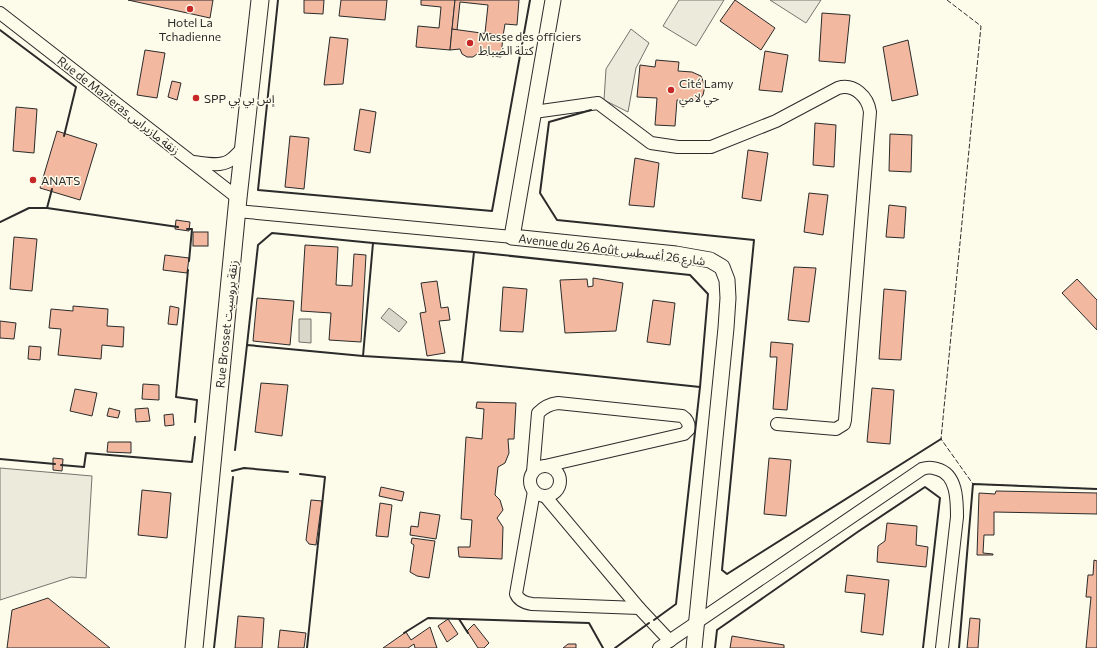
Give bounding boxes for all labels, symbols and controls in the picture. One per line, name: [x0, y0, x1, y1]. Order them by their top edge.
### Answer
marker: Hotel La Tchadienne: [185, 4, 195, 14]
place label: Hotel La Tchadienne: [159, 15, 221, 43]
place label: Messe des officiers كتلة الضباط: [478, 29, 581, 58]
marker: Messe des officiers كتلة الضباط: [465, 38, 475, 48]
street label: Rue de Mazieras زنقة مازيراس: [54, 53, 183, 158]
place label: Cité Lamy حي لامي: [679, 76, 733, 108]
marker: Cité Lamy حي لامي: [666, 85, 676, 95]
place label: SPP إس بي بي: [204, 91, 275, 109]
marker: SPP إس بي بي: [191, 93, 201, 103]
place label: ANATS: [41, 173, 80, 187]
marker: ANATS: [28, 175, 38, 185]
street label: Avenue du 26 Août شارع 26 أغسطس: [517, 231, 706, 270]
street label: Rue Brosset زنقة بروسيت: [212, 259, 241, 389]

